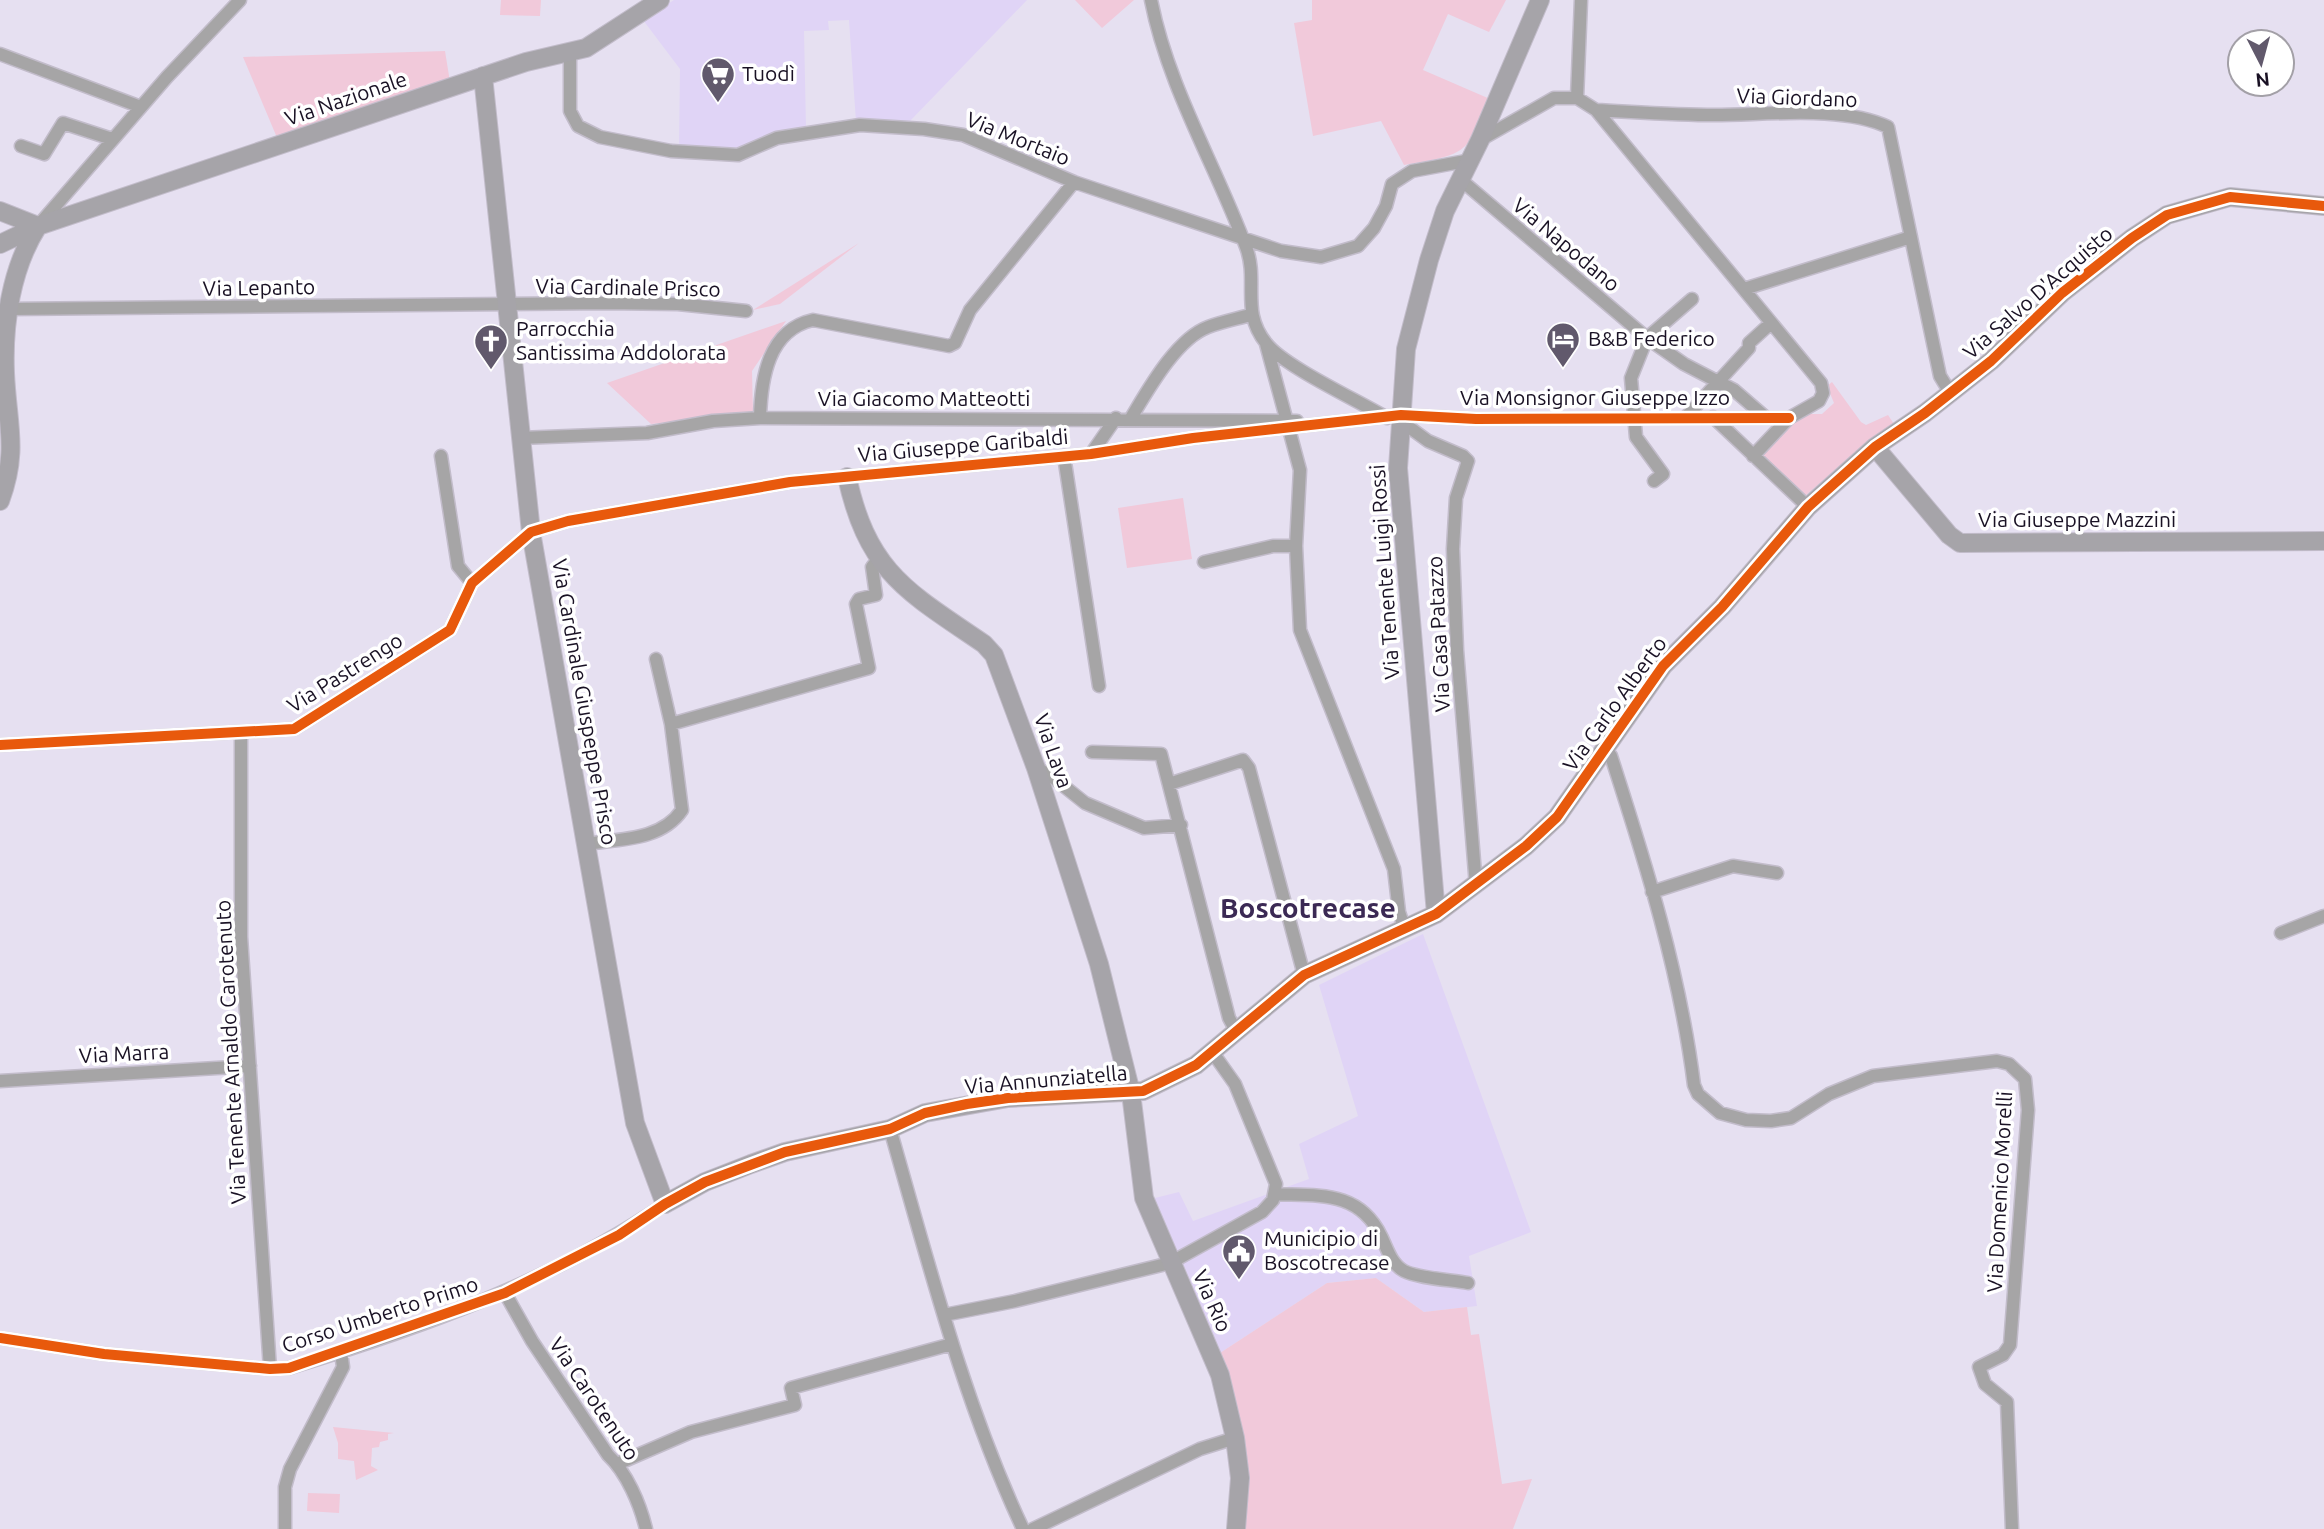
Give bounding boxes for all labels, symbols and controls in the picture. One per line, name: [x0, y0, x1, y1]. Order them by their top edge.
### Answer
north arrow: [2226, 28, 2296, 98]
supermarket icon: Tuodì: [699, 55, 737, 104]
place label: Tuodì: [742, 61, 795, 85]
street label: Via Nazionale: [282, 66, 410, 130]
text: N: [2255, 68, 2271, 92]
street label: Via Giordano: [1736, 83, 1858, 111]
street label: Via Mortaio: [963, 106, 1074, 170]
street label: Via Napodano: [1508, 192, 1625, 296]
street label: Via Salvo D'Acquisto: [1958, 221, 2117, 364]
street label: Via Cardinale Prisco: [535, 273, 721, 301]
street label: Via Lepanto: [203, 274, 315, 300]
place label: Parrocchia Santissima Addolorata: [516, 316, 726, 364]
hotel icon: B&B Federico: [1544, 320, 1582, 369]
church icon: Parrocchia Santissima Addolorata: [472, 322, 510, 371]
place label: B&B Federico: [1588, 326, 1715, 350]
street label: Via Monsignor Giuseppe Izzo: [1460, 385, 1730, 409]
street label: Via Giacomo Matteotti: [818, 386, 1030, 410]
street label: Via Giuseppe Garibaldi: [857, 424, 1069, 466]
street label: Via Tenente Luigi Rossi: [1365, 464, 1403, 680]
street label: Via Giuseppe Mazzini: [1978, 507, 2176, 531]
street label: Via Casa Patazzo: [1422, 555, 1454, 713]
street label: Via Cardinale Giuspeppe Prisco: [548, 557, 622, 847]
street label: Via Pastrengo: [283, 627, 406, 717]
street label: Via Carlo Alberto: [1557, 631, 1671, 775]
street label: Via Lava: [1030, 710, 1078, 791]
district label: Boscotrecase: [1220, 892, 1396, 923]
street label: Via Tenente Arnaldo Carotenuto: [210, 899, 250, 1205]
street label: Via Marra: [78, 1039, 170, 1067]
street label: Via Annunziatella: [963, 1060, 1128, 1098]
street label: Via Domenico Morelli: [1982, 1091, 2016, 1293]
place label: Municipio di Boscotrecase: [1264, 1226, 1390, 1274]
public building icon: Municipio di Boscotrecase: [1220, 1232, 1258, 1281]
street label: Via Rio: [1189, 1266, 1237, 1335]
street label: Corso Umberto Primo: [279, 1271, 481, 1357]
street label: Via Carotenuto: [545, 1332, 645, 1464]

